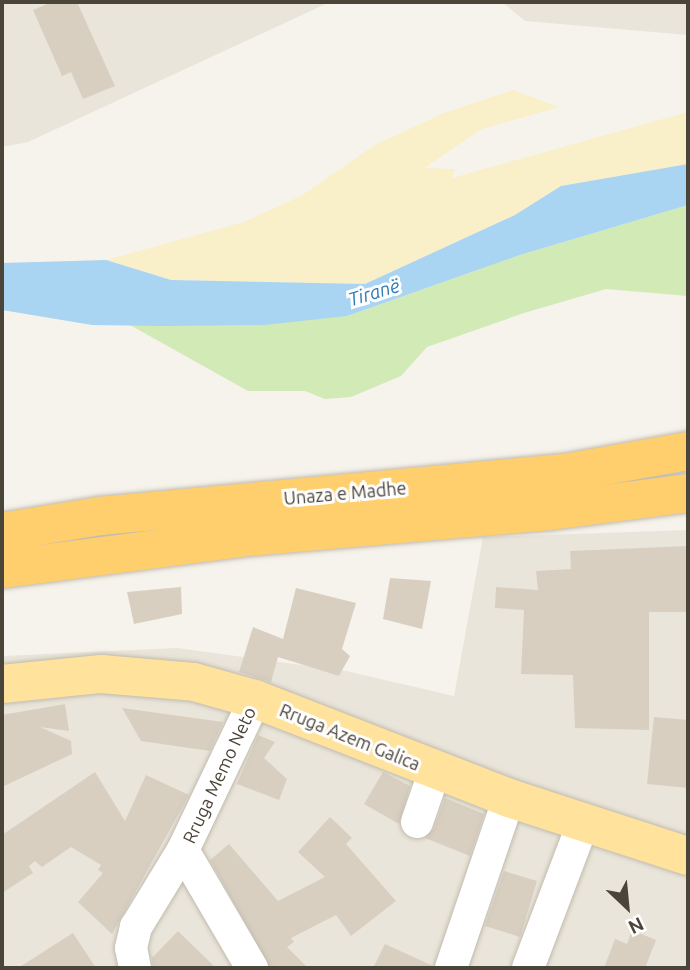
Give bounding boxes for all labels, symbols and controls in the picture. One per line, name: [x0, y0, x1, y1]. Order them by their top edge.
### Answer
water label: Tiranë: [346, 274, 402, 312]
street label: Unaza e Madhe: [283, 477, 407, 509]
street label: Rruga Azem Galica: [277, 699, 423, 775]
street label: Rruga Memo Neto: [178, 703, 260, 847]
north arrow: [592, 872, 662, 942]
text: N: [625, 913, 647, 939]

